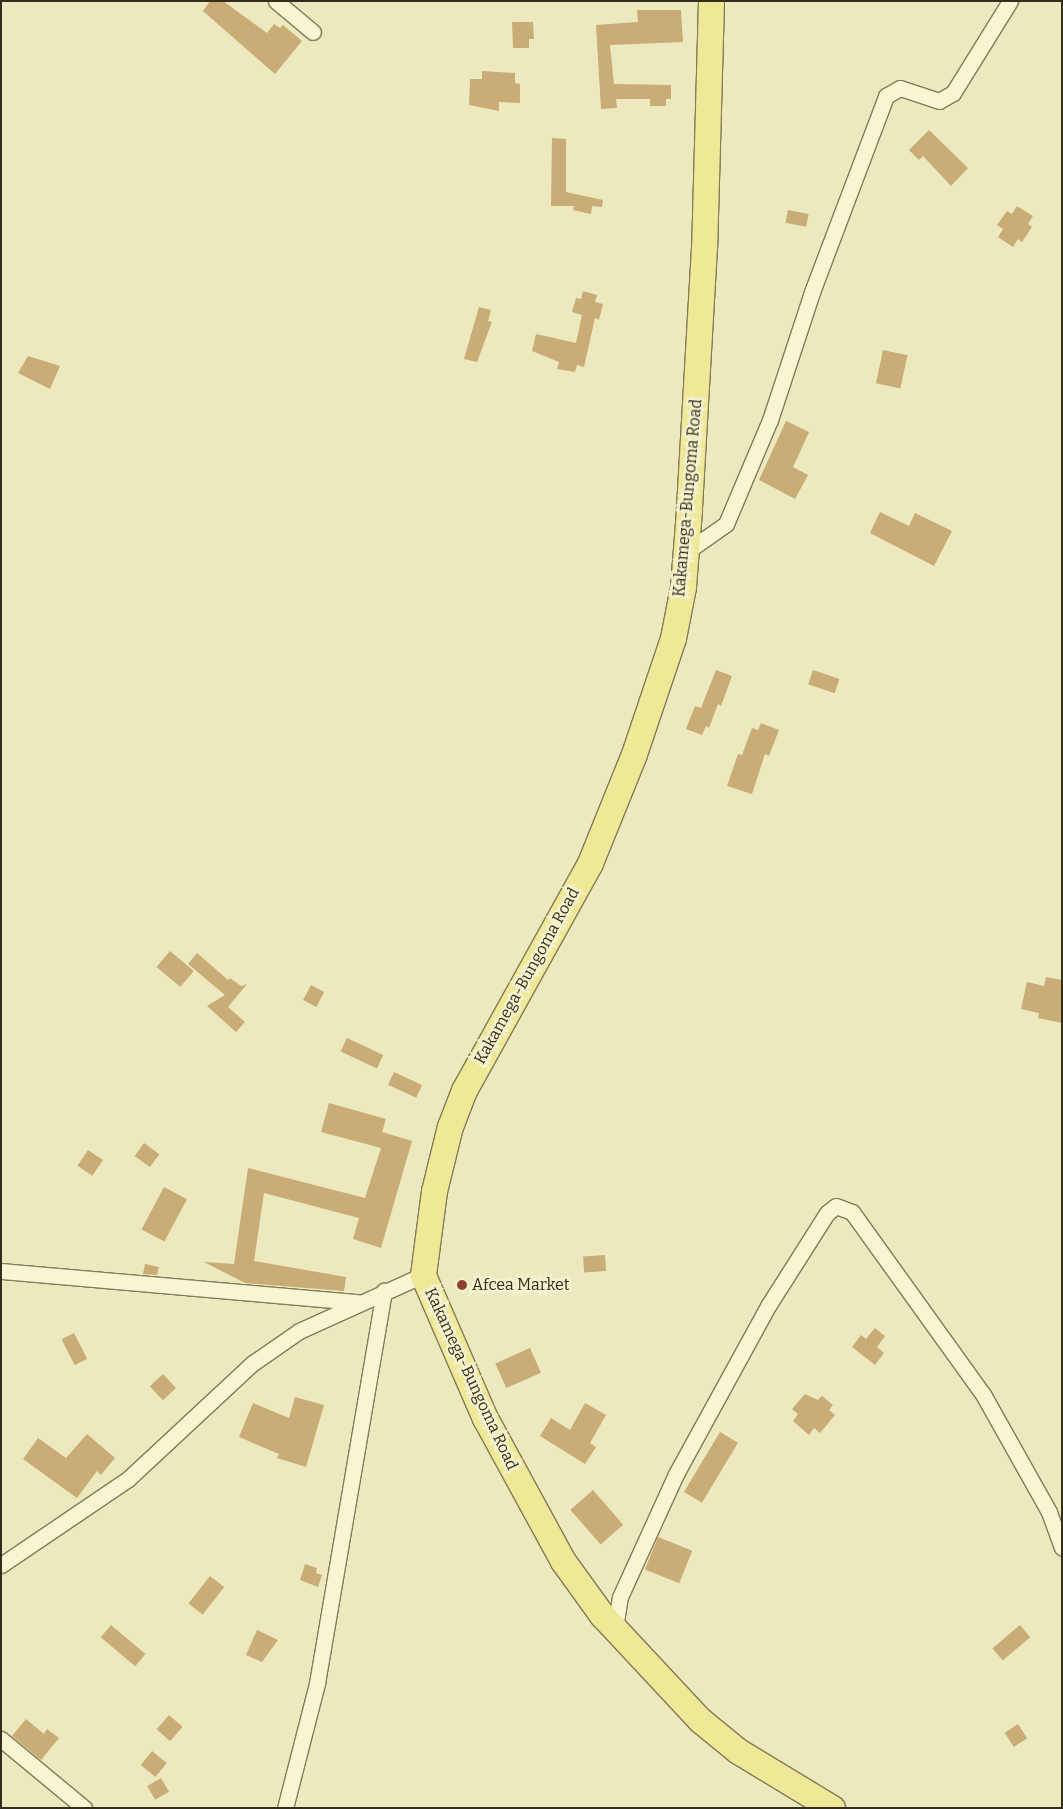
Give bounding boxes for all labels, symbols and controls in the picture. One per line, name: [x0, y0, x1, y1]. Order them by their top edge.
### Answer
street label: Kakamega-Bungoma Road: [670, 398, 706, 598]
street label: Kakamega-Bungoma Road: [470, 885, 584, 1067]
place label: Afcea Market: [472, 1275, 570, 1295]
marker: Afcea Market: [456, 1279, 468, 1291]
street label: Kakamega-Bungoma Road: [420, 1285, 522, 1473]

